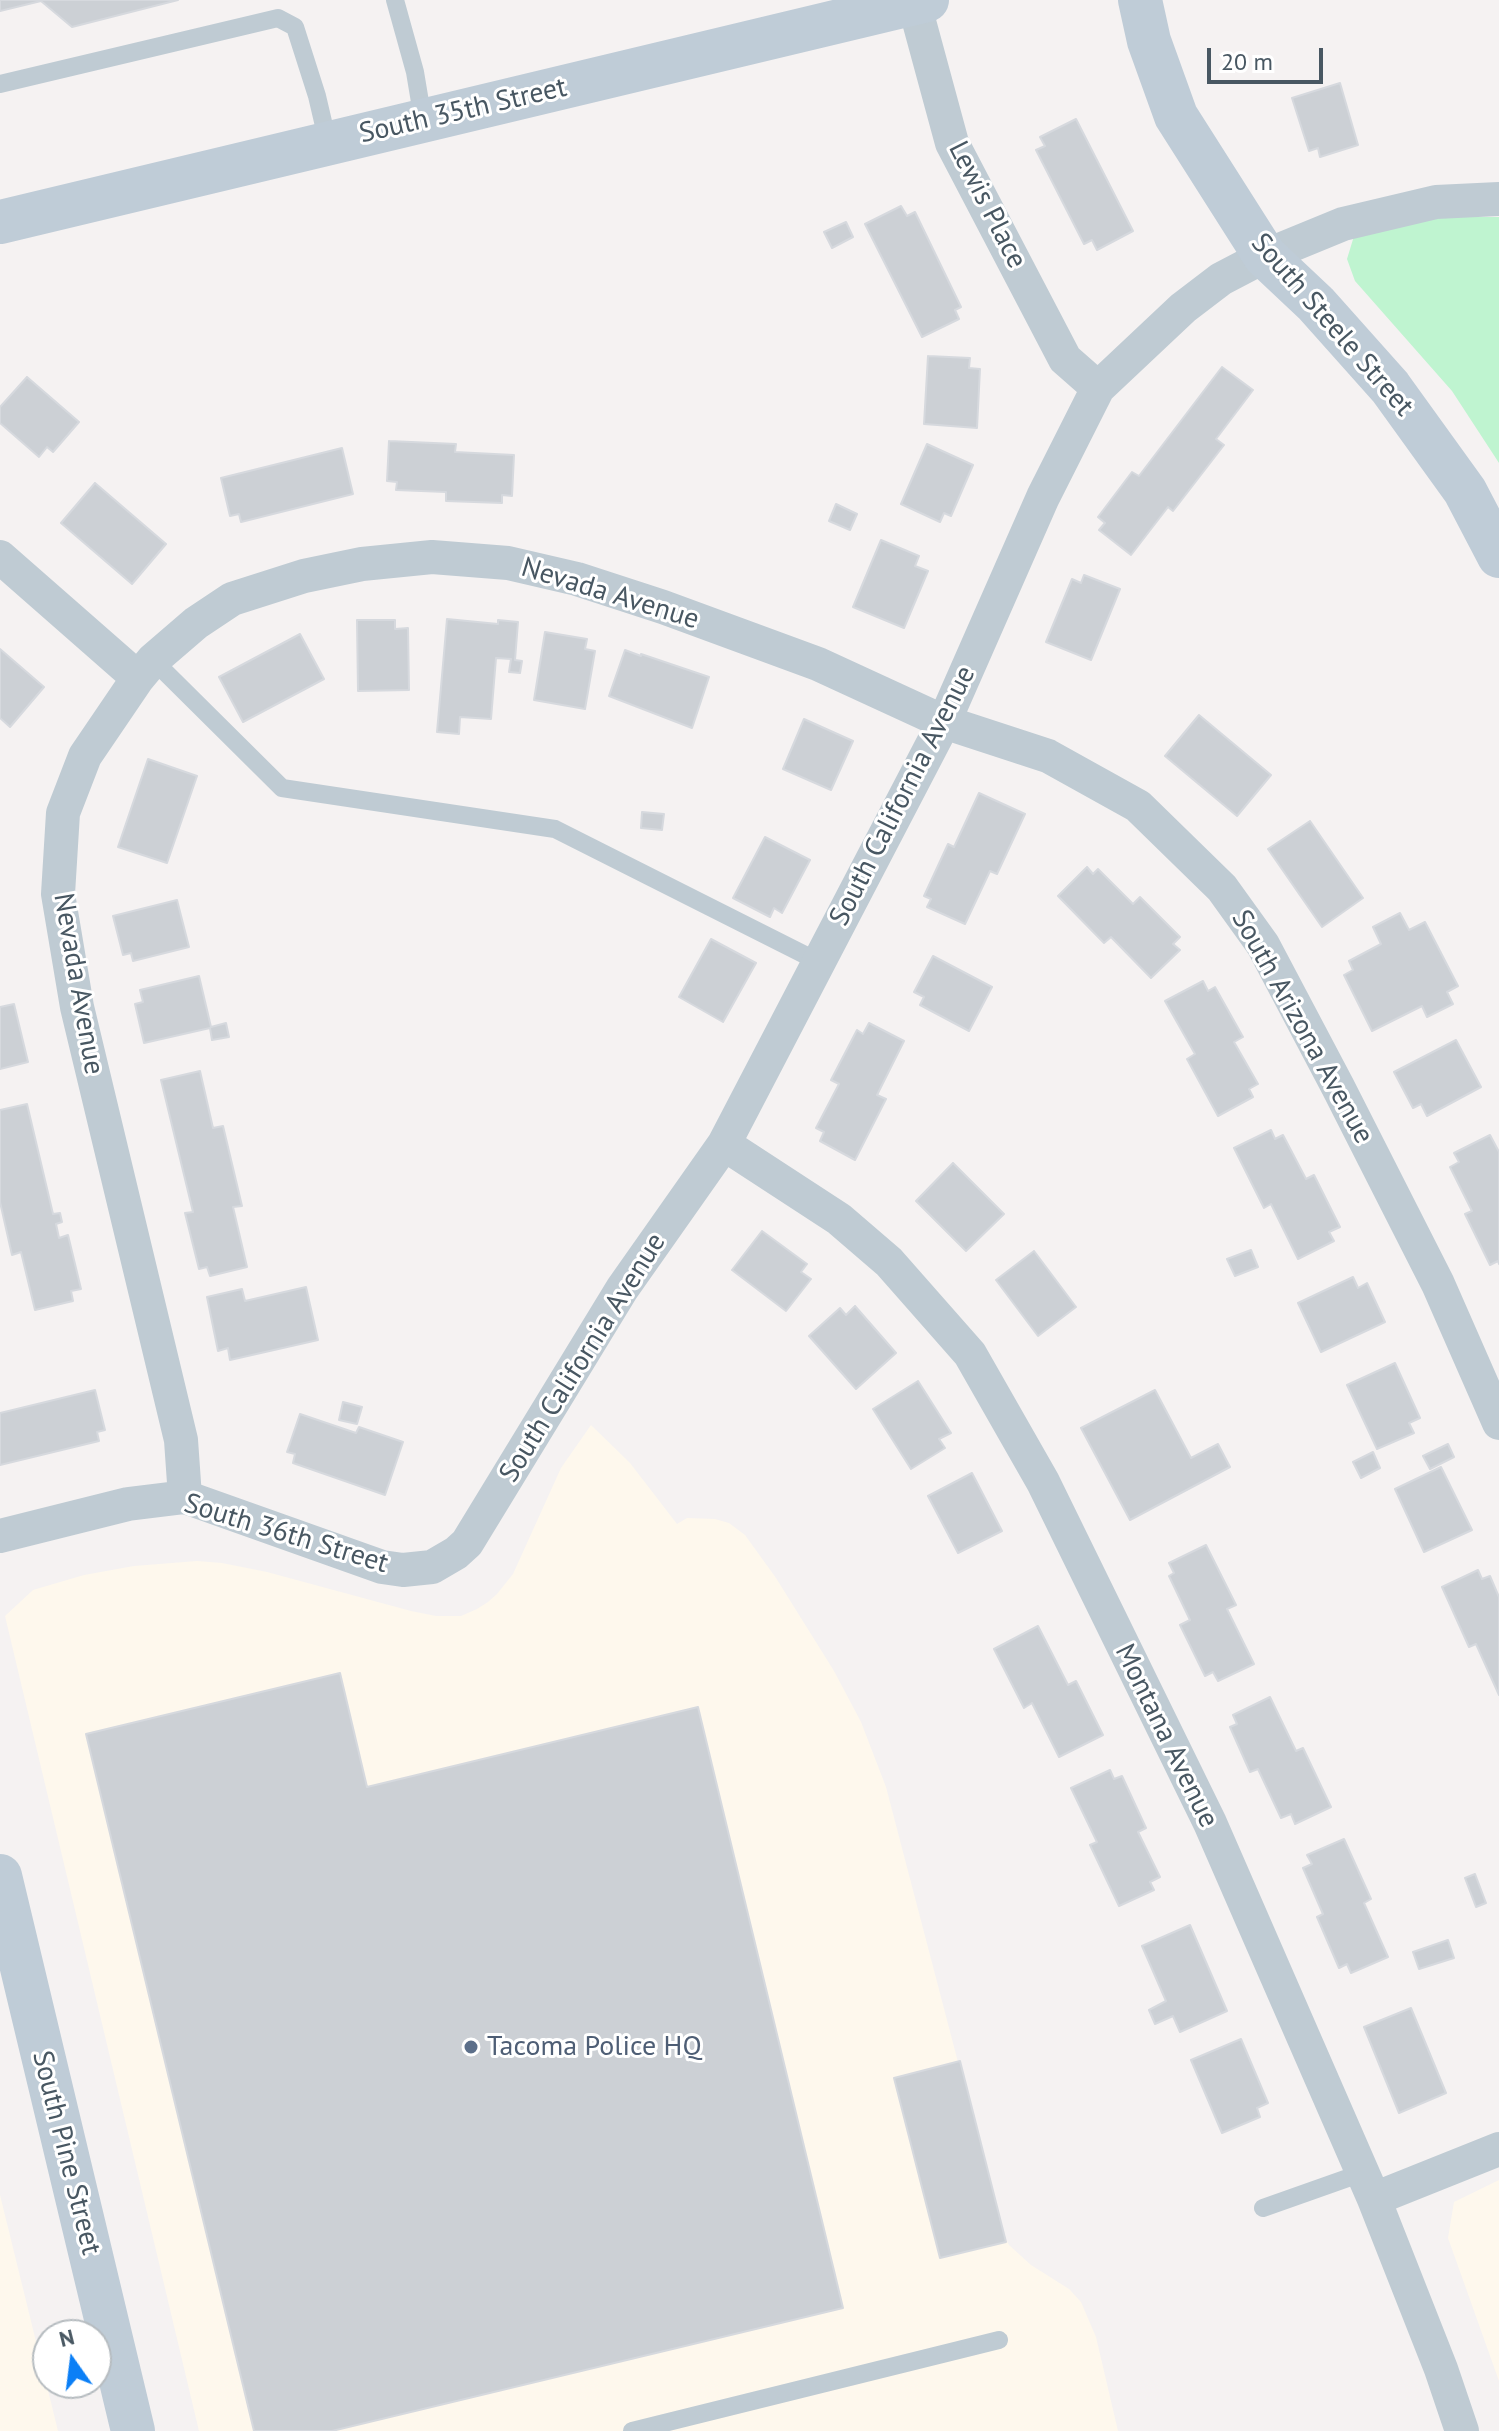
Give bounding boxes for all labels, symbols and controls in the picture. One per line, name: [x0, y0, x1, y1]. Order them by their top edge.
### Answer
scale bar: [1211, 32, 1327, 82]
text: 20 m: [1221, 46, 1273, 77]
street label: South 35th Street: [356, 71, 570, 151]
street label: Lewis Place: [941, 136, 1033, 274]
street label: South Steele Street: [1244, 227, 1420, 423]
street label: Nevada Avenue: [517, 551, 703, 637]
street label: South California Avenue: [823, 660, 983, 932]
street label: Nevada Avenue: [46, 891, 110, 1077]
street label: South Arizona Avenue: [1224, 904, 1380, 1150]
street label: South California Avenue: [493, 1227, 673, 1489]
street label: South 36th Street: [180, 1487, 392, 1581]
street label: Montana Avenue: [1107, 1639, 1225, 1833]
place label: Tacoma Police HQ: [487, 2030, 702, 2064]
marker: Tacoma Police HQ: [462, 2038, 480, 2056]
street label: South Pine Street: [24, 2048, 108, 2258]
north arrow: [32, 2319, 112, 2399]
text: N: [56, 2322, 77, 2353]

